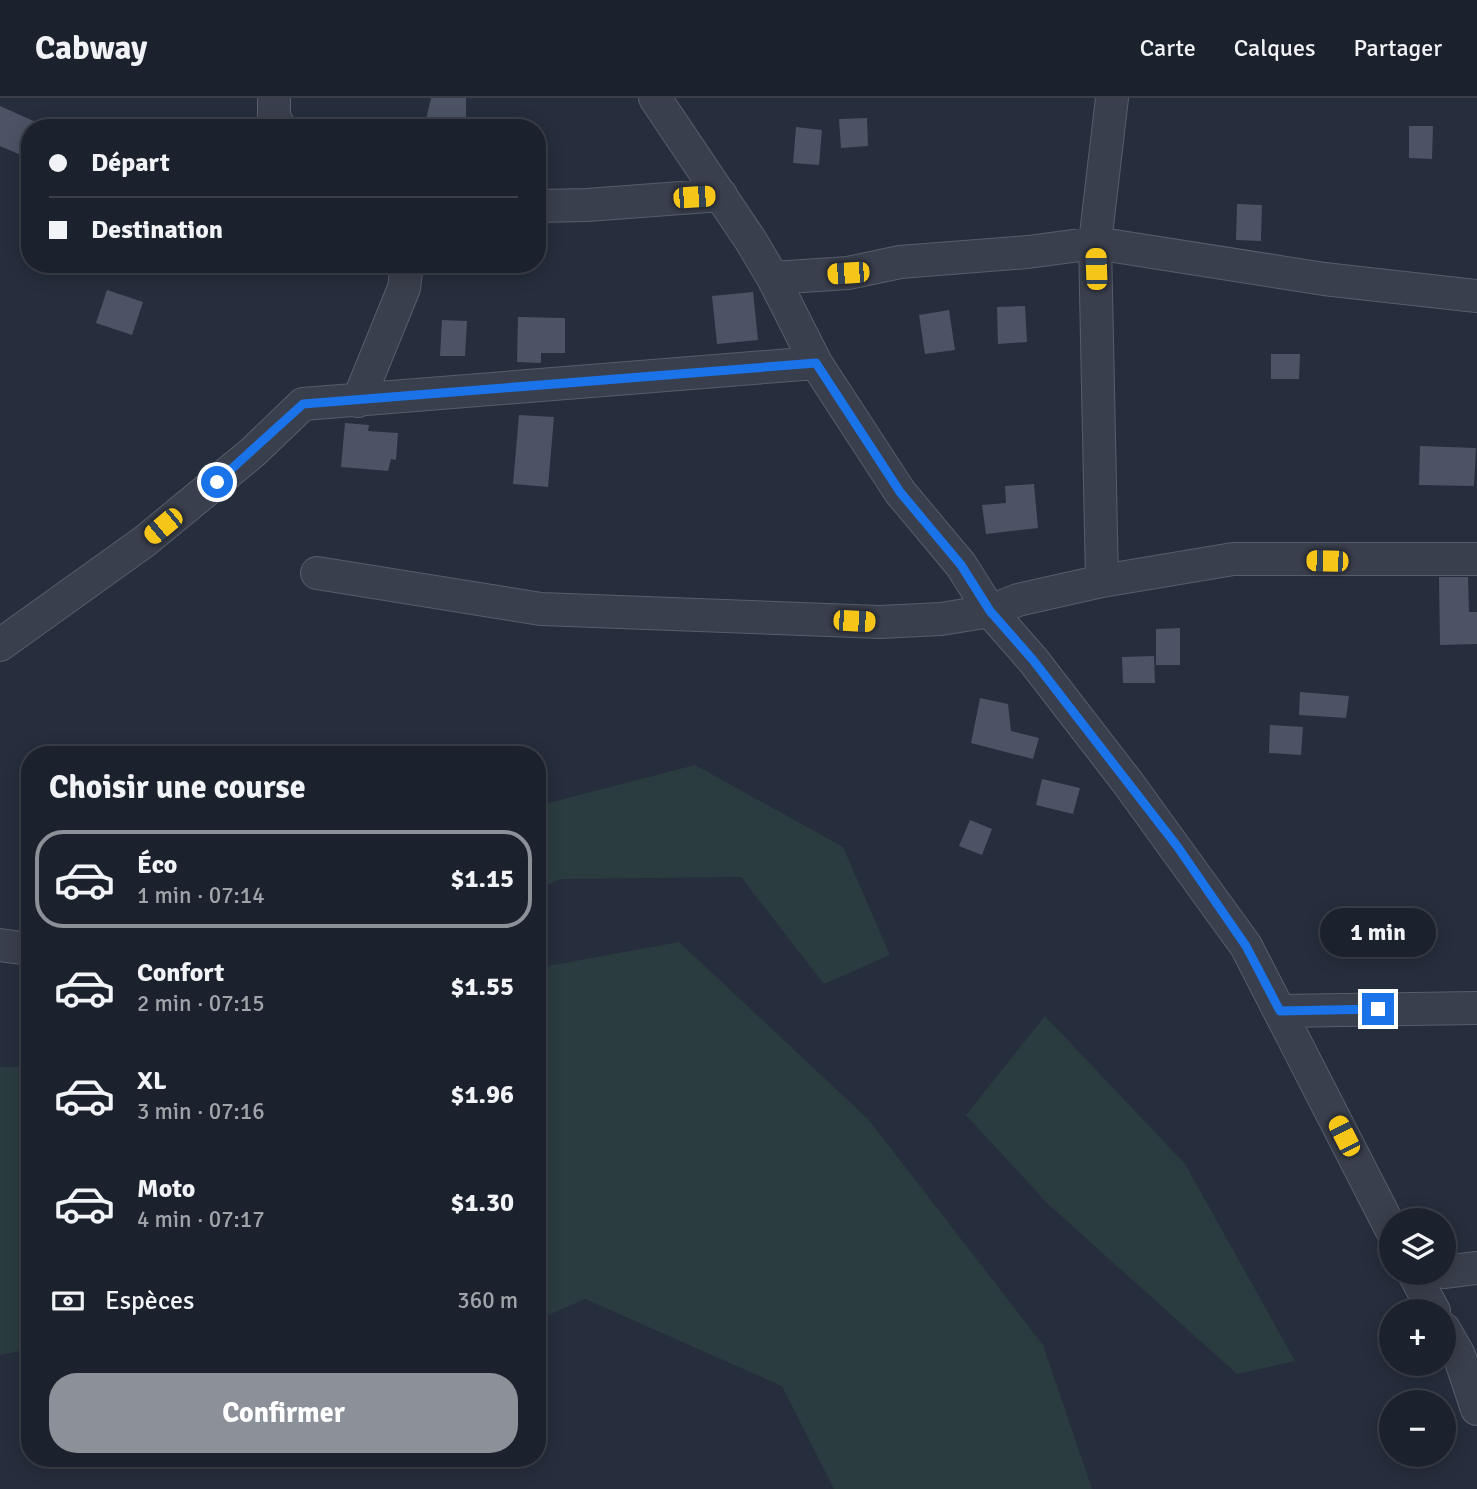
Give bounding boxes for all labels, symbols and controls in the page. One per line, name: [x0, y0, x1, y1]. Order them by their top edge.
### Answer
text: Cabway: [35, 28, 147, 69]
text: Carte: [1140, 33, 1196, 63]
text: Calques: [1234, 33, 1315, 63]
text: Partager: [1353, 33, 1442, 63]
text: Départ: [91, 147, 170, 179]
car: [673, 185, 716, 209]
text: Destination: [91, 214, 223, 246]
car: [1085, 248, 1108, 290]
car: [827, 261, 870, 285]
route start: [201, 466, 233, 498]
car: [141, 504, 186, 548]
car: [1306, 550, 1349, 572]
car: [833, 609, 876, 633]
text: Choisir une course: [49, 768, 306, 807]
icon: car: [53, 848, 116, 911]
text: Éco: [137, 849, 177, 881]
text: $1.15: [450, 863, 514, 895]
text: 1 min · 07:14: [137, 881, 265, 910]
callout: 1 min: [1320, 908, 1436, 956]
text: 1 min: [1350, 918, 1406, 947]
icon: car: [53, 956, 116, 1019]
text: Confort: [137, 957, 224, 989]
text: $1.55: [450, 971, 514, 1003]
text: 2 min · 07:15: [137, 989, 265, 1018]
route end: [1362, 993, 1394, 1025]
icon: car: [53, 1064, 116, 1127]
text: XL: [137, 1065, 167, 1097]
text: $1.96: [450, 1079, 514, 1111]
text: 3 min · 07:16: [137, 1097, 265, 1126]
car: [1326, 1113, 1363, 1159]
icon: car: [53, 1172, 116, 1235]
text: Moto: [137, 1173, 195, 1205]
text: $1.30: [450, 1187, 514, 1219]
text: 4 min · 07:17: [137, 1205, 265, 1234]
map controls: [1379, 1208, 1456, 1467]
button: layers: [1379, 1208, 1456, 1285]
icon: cash: [49, 1282, 87, 1320]
text: Espèces: [105, 1285, 194, 1317]
text: 360 m: [457, 1286, 518, 1315]
button: +: [1379, 1299, 1456, 1376]
button: Confirmer: [49, 1373, 518, 1453]
button: −: [1379, 1390, 1456, 1467]

